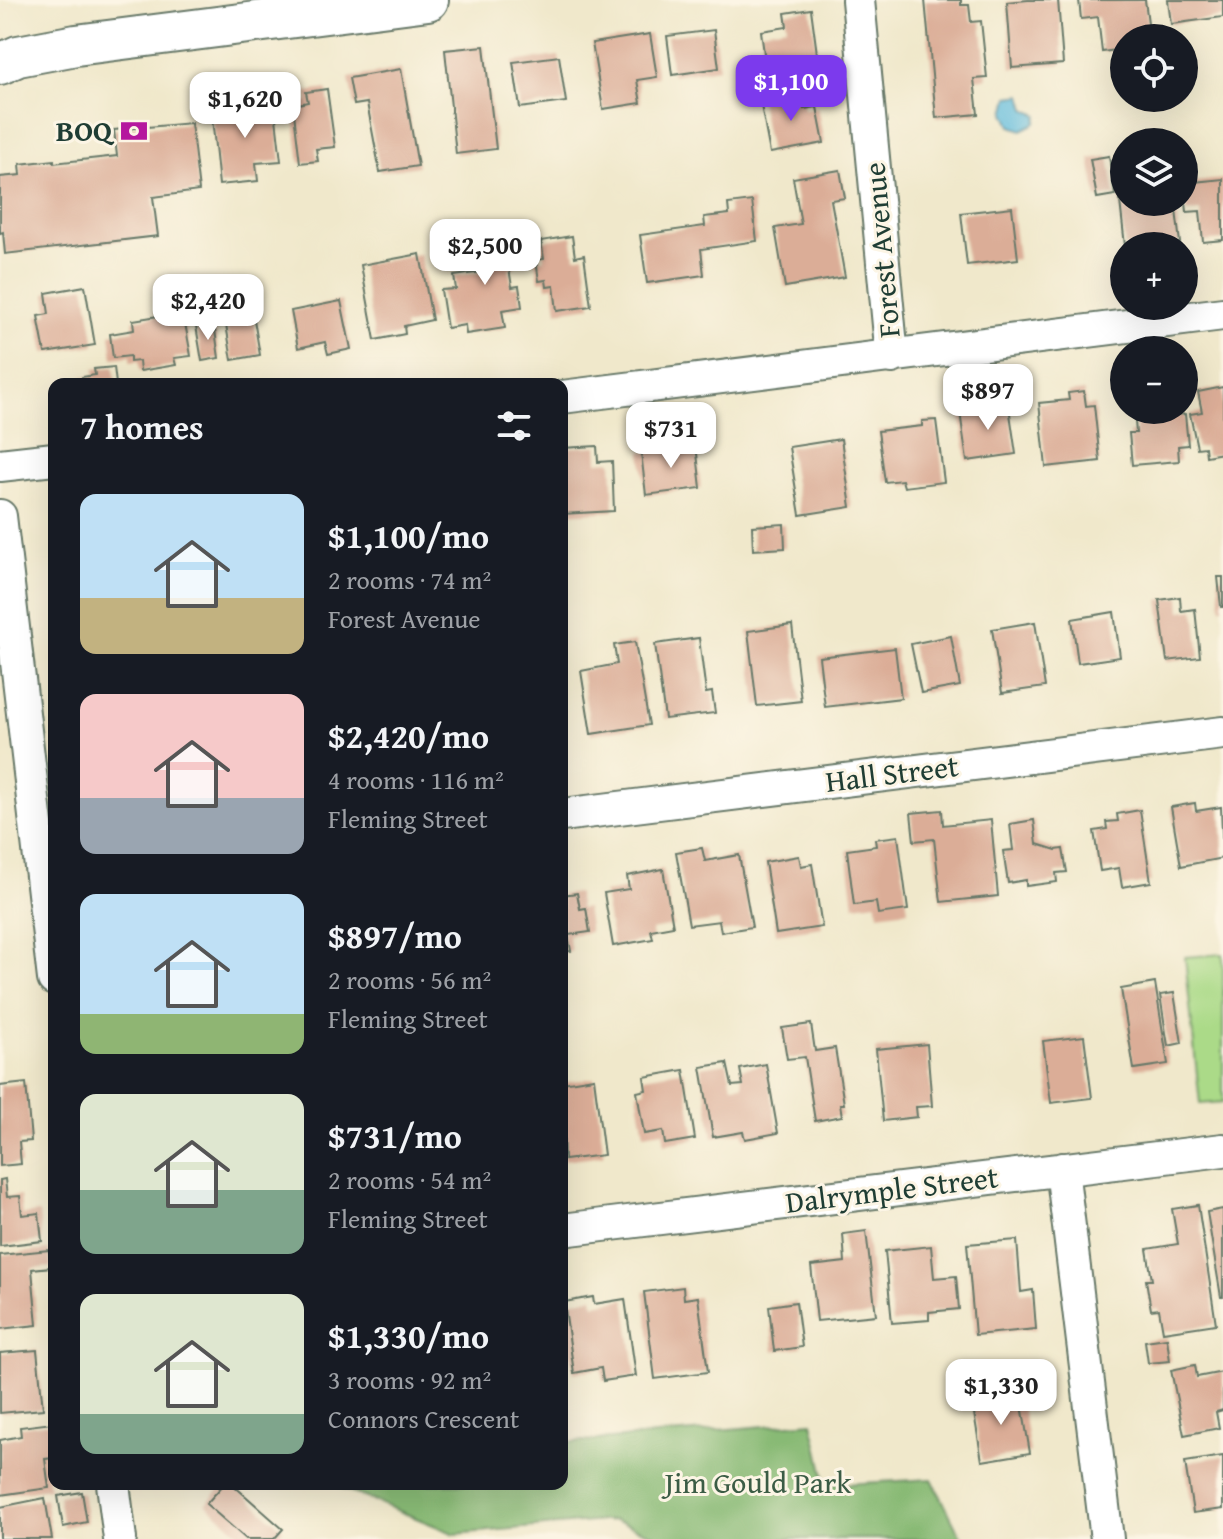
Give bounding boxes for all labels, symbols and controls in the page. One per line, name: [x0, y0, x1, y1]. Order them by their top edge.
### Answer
map controls: [1110, 24, 1198, 424]
button: locate: [1110, 24, 1198, 112]
pin: $1,100: [726, 55, 856, 123]
text: $1,100: [754, 61, 828, 100]
pin: $1,620: [180, 72, 310, 140]
text: $1,620: [208, 78, 282, 117]
place label: BOQ: [56, 108, 115, 152]
bank icon: BOQ: [119, 116, 149, 146]
button: layers: [1110, 128, 1198, 216]
street label: Forest Avenue: [851, 160, 911, 340]
pin: $2,500: [420, 219, 550, 287]
text: $2,500: [448, 225, 522, 264]
button: +: [1110, 232, 1198, 320]
pin: $2,420: [143, 274, 273, 342]
text: $2,420: [171, 280, 245, 319]
button: −: [1110, 336, 1198, 424]
pin: $897: [941, 364, 1035, 432]
text: $897: [961, 370, 1015, 409]
text: 7 homes: [80, 402, 204, 451]
pin: $731: [624, 402, 718, 470]
icon: filters: [492, 404, 536, 448]
text: $731: [644, 408, 698, 447]
text: $1,100/mo: [328, 511, 489, 560]
icon: home: [144, 526, 240, 622]
text: 2 rooms · 74 m²: [328, 560, 491, 599]
text: Forest Avenue: [328, 599, 481, 638]
text: $2,420/mo: [328, 711, 489, 760]
icon: home: [144, 726, 240, 822]
street label: Hall Street: [823, 743, 961, 803]
text: 4 rooms · 116 m²: [328, 760, 504, 799]
text: Fleming Street: [328, 799, 488, 838]
text: $897/mo: [328, 911, 462, 960]
icon: home: [144, 926, 240, 1022]
text: 2 rooms · 56 m²: [328, 960, 491, 999]
text: Fleming Street: [328, 999, 488, 1038]
text: $731/mo: [328, 1111, 462, 1160]
icon: home: [144, 1126, 240, 1222]
street label: Dalrymple Street: [783, 1154, 1001, 1224]
text: 2 rooms · 54 m²: [328, 1160, 491, 1199]
text: Fleming Street: [328, 1199, 488, 1238]
text: $1,330/mo: [328, 1311, 489, 1360]
icon: home: [144, 1326, 240, 1422]
pin: $1,330: [936, 1359, 1066, 1427]
text: 3 rooms · 92 m²: [328, 1360, 491, 1399]
text: $1,330: [964, 1365, 1038, 1404]
text: Connors Crescent: [328, 1399, 519, 1438]
park label: Jim Gould Park: [660, 1460, 852, 1504]

